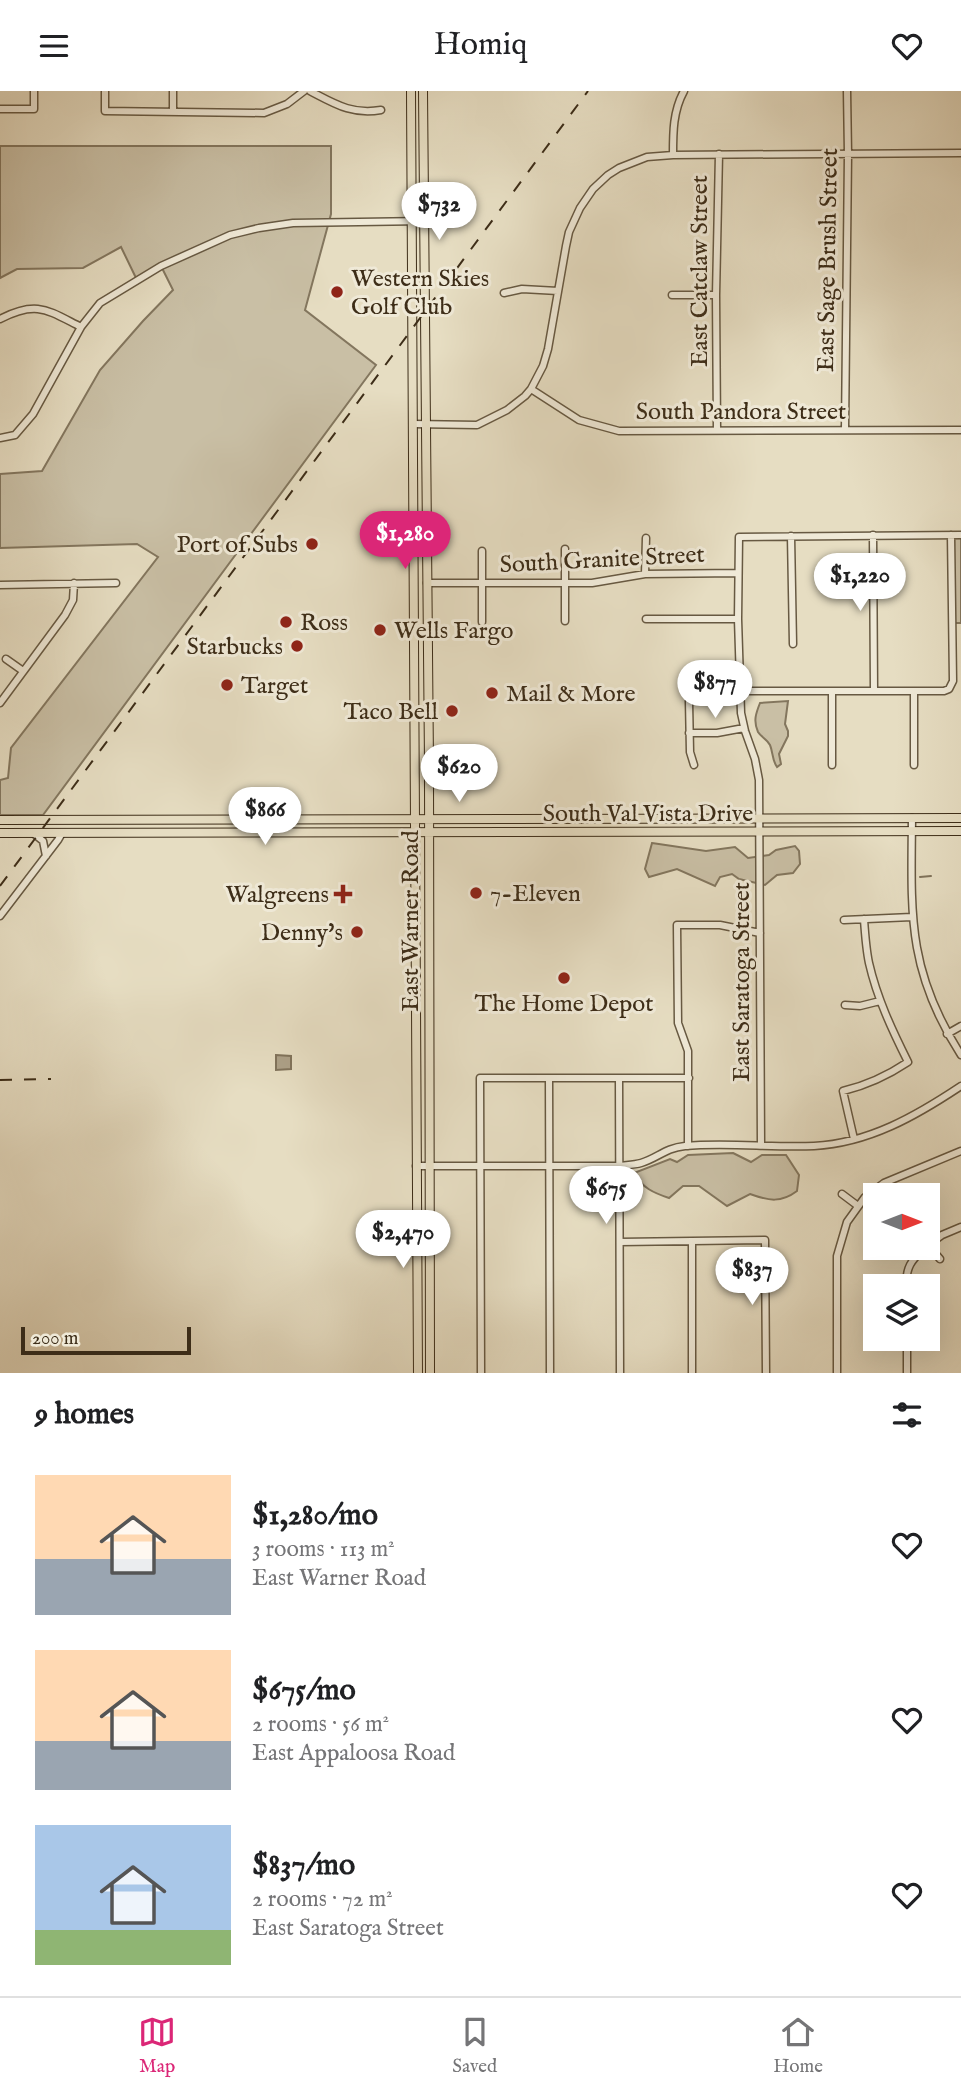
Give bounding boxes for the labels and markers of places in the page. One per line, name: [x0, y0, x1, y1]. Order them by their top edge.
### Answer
pin: $732: [398, 183, 480, 242]
place label: Western Skies Golf Club: [351, 264, 489, 323]
marker: Western Skies Golf Club: [329, 284, 345, 300]
pin: $1,280: [348, 511, 462, 571]
place label: Port of Subs: [177, 530, 298, 561]
marker: Port of Subs: [304, 536, 320, 552]
pin: $1,220: [803, 553, 917, 613]
place label: Ross: [300, 608, 348, 639]
marker: Ross: [278, 614, 294, 630]
place label: Wells Fargo: [394, 616, 514, 647]
marker: Wells Fargo: [372, 622, 388, 638]
place label: Starbucks: [187, 632, 283, 663]
marker: Starbucks: [289, 638, 305, 654]
pin: $877: [674, 661, 756, 720]
place label: Target: [241, 671, 308, 702]
marker: Target: [219, 677, 235, 693]
place label: Mail & More: [506, 679, 635, 710]
marker: Mail & More: [484, 685, 500, 701]
place label: Taco Bell: [343, 697, 438, 728]
marker: Taco Bell: [444, 703, 460, 719]
pin: $620: [418, 745, 500, 804]
pin: $866: [224, 787, 306, 847]
place label: 7-Eleven: [490, 879, 581, 910]
place label: Walgreens: [226, 880, 329, 911]
marker: 7-Eleven: [468, 885, 484, 901]
marker: Walgreens: [335, 886, 351, 902]
place label: Denny's: [261, 918, 343, 949]
marker: Denny's: [349, 924, 365, 940]
marker: The Home Depot: [556, 970, 572, 986]
place label: The Home Depot: [475, 989, 653, 1020]
pin: $675: [565, 1167, 647, 1226]
pin: $2,470: [346, 1211, 460, 1270]
pin: $837: [711, 1247, 793, 1307]

